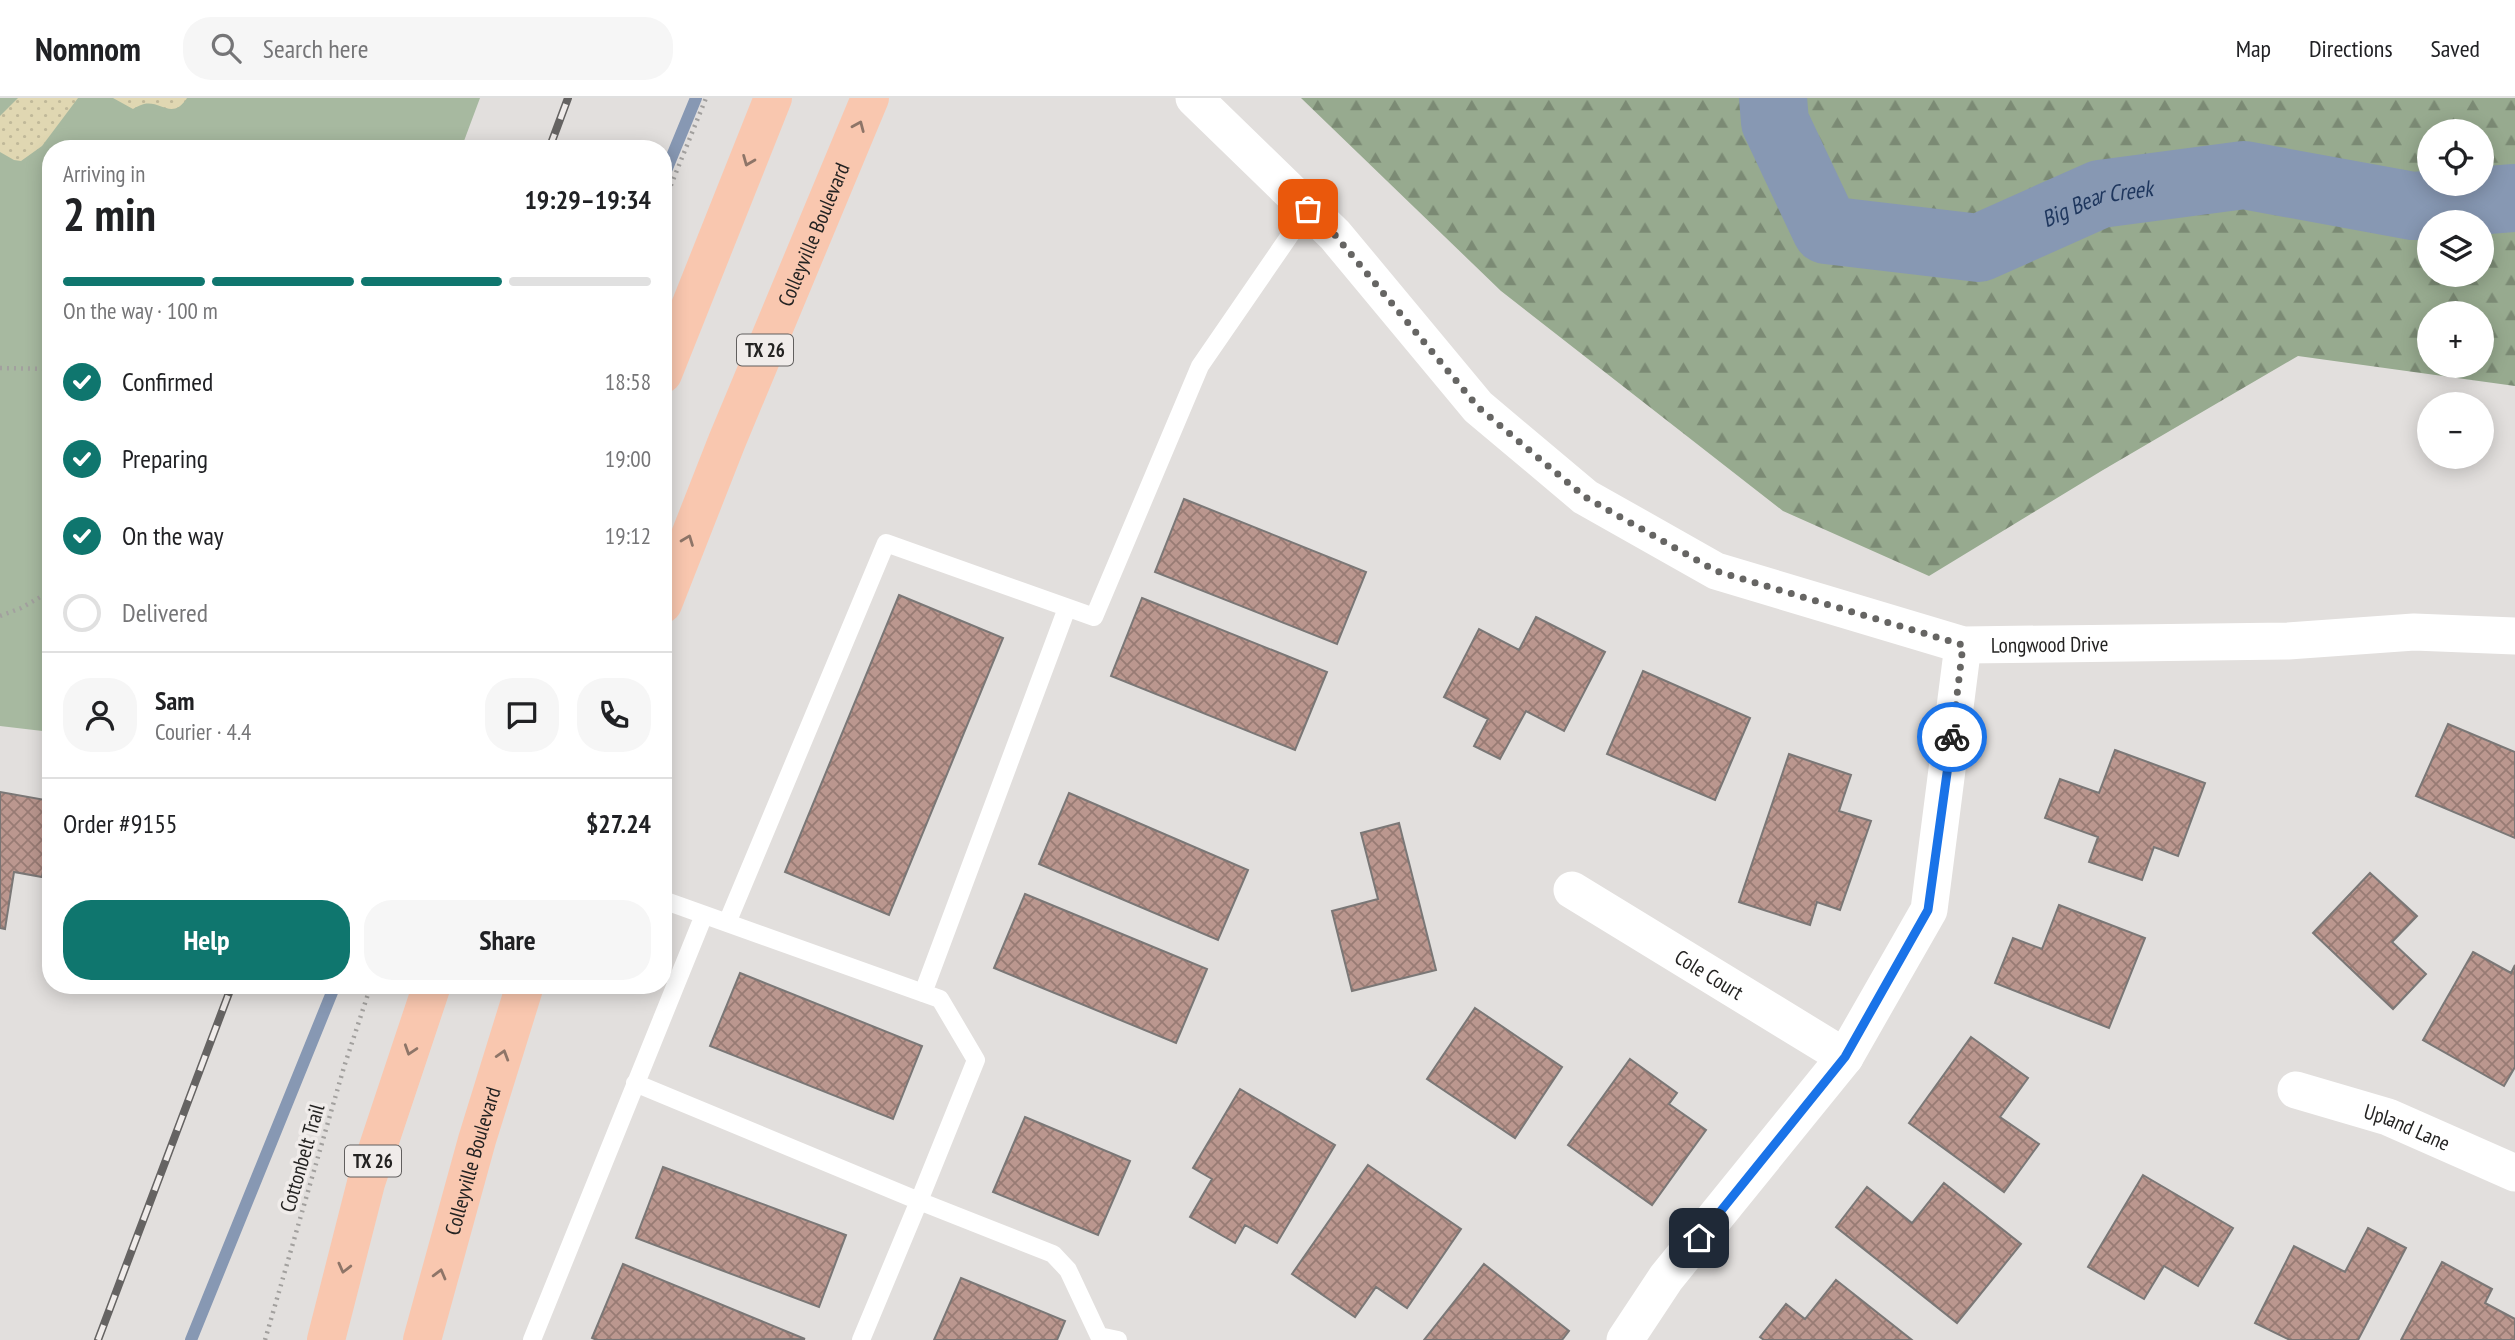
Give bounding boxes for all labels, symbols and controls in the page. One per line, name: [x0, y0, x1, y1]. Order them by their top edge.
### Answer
search box: [183, 17, 673, 80]
text: Nomnom: [35, 27, 141, 70]
icon: search: [207, 29, 245, 67]
text: Search here: [263, 32, 368, 65]
text: Map: [2236, 33, 2271, 64]
text: Directions: [2309, 33, 2393, 64]
text: Saved: [2431, 33, 2480, 64]
map controls: [2417, 119, 2494, 469]
button: locate: [2417, 119, 2494, 196]
one-way arrow: [850, 121, 864, 133]
one-way arrow: [742, 155, 756, 167]
text: Arriving in: [63, 159, 145, 188]
street label: Colleyville Boulevard: [771, 159, 855, 310]
water label: Big Bear Creek: [2037, 172, 2157, 233]
pin: [1278, 179, 1338, 239]
text: 19:29–19:34: [524, 183, 651, 216]
text: 2 min: [63, 184, 156, 244]
icon: bag: [1289, 190, 1327, 228]
button: layers: [2417, 210, 2494, 287]
text: On the way · 100 m: [63, 296, 218, 325]
button: +: [2417, 301, 2494, 378]
road number: TX 26: [737, 334, 793, 366]
icon: check: [63, 363, 101, 401]
text: Confirmed: [122, 365, 213, 398]
text: 18:58: [605, 367, 651, 396]
button: −: [2417, 392, 2494, 469]
icon: check: [63, 440, 101, 478]
text: Preparing: [122, 442, 208, 475]
text: 19:00: [605, 444, 651, 473]
icon: check: [63, 517, 101, 555]
text: On the way: [122, 519, 224, 552]
text: 19:12: [605, 521, 651, 550]
one-way arrow: [680, 535, 694, 547]
text: Delivered: [122, 596, 208, 629]
street label: Longwood Drive: [1991, 630, 2108, 658]
button: person: [63, 678, 137, 752]
button: chat: [485, 678, 559, 752]
button: phone: [577, 678, 651, 752]
text: Sam: [155, 684, 194, 717]
courier: [1917, 702, 1987, 772]
text: Courier · 4.4: [155, 717, 251, 746]
icon: bike: [1933, 718, 1971, 756]
text: Order #9155: [63, 807, 178, 840]
text: $27.24: [586, 807, 651, 840]
button: Help: [63, 900, 350, 980]
button: Share: [364, 900, 651, 980]
street label: Cole Court: [1670, 943, 1749, 1005]
one-way arrow: [404, 1043, 418, 1056]
one-way arrow: [494, 1050, 509, 1062]
street label: Colleyville Boulevard: [438, 1083, 506, 1238]
street label: Upland Lane: [2361, 1097, 2454, 1156]
street label: Cottonbelt Trail: [274, 1101, 330, 1215]
road number: TX 26: [345, 1146, 401, 1176]
pin: [1669, 1208, 1729, 1268]
icon: home: [1680, 1219, 1718, 1257]
one-way arrow: [338, 1262, 352, 1274]
one-way arrow: [432, 1268, 446, 1280]

